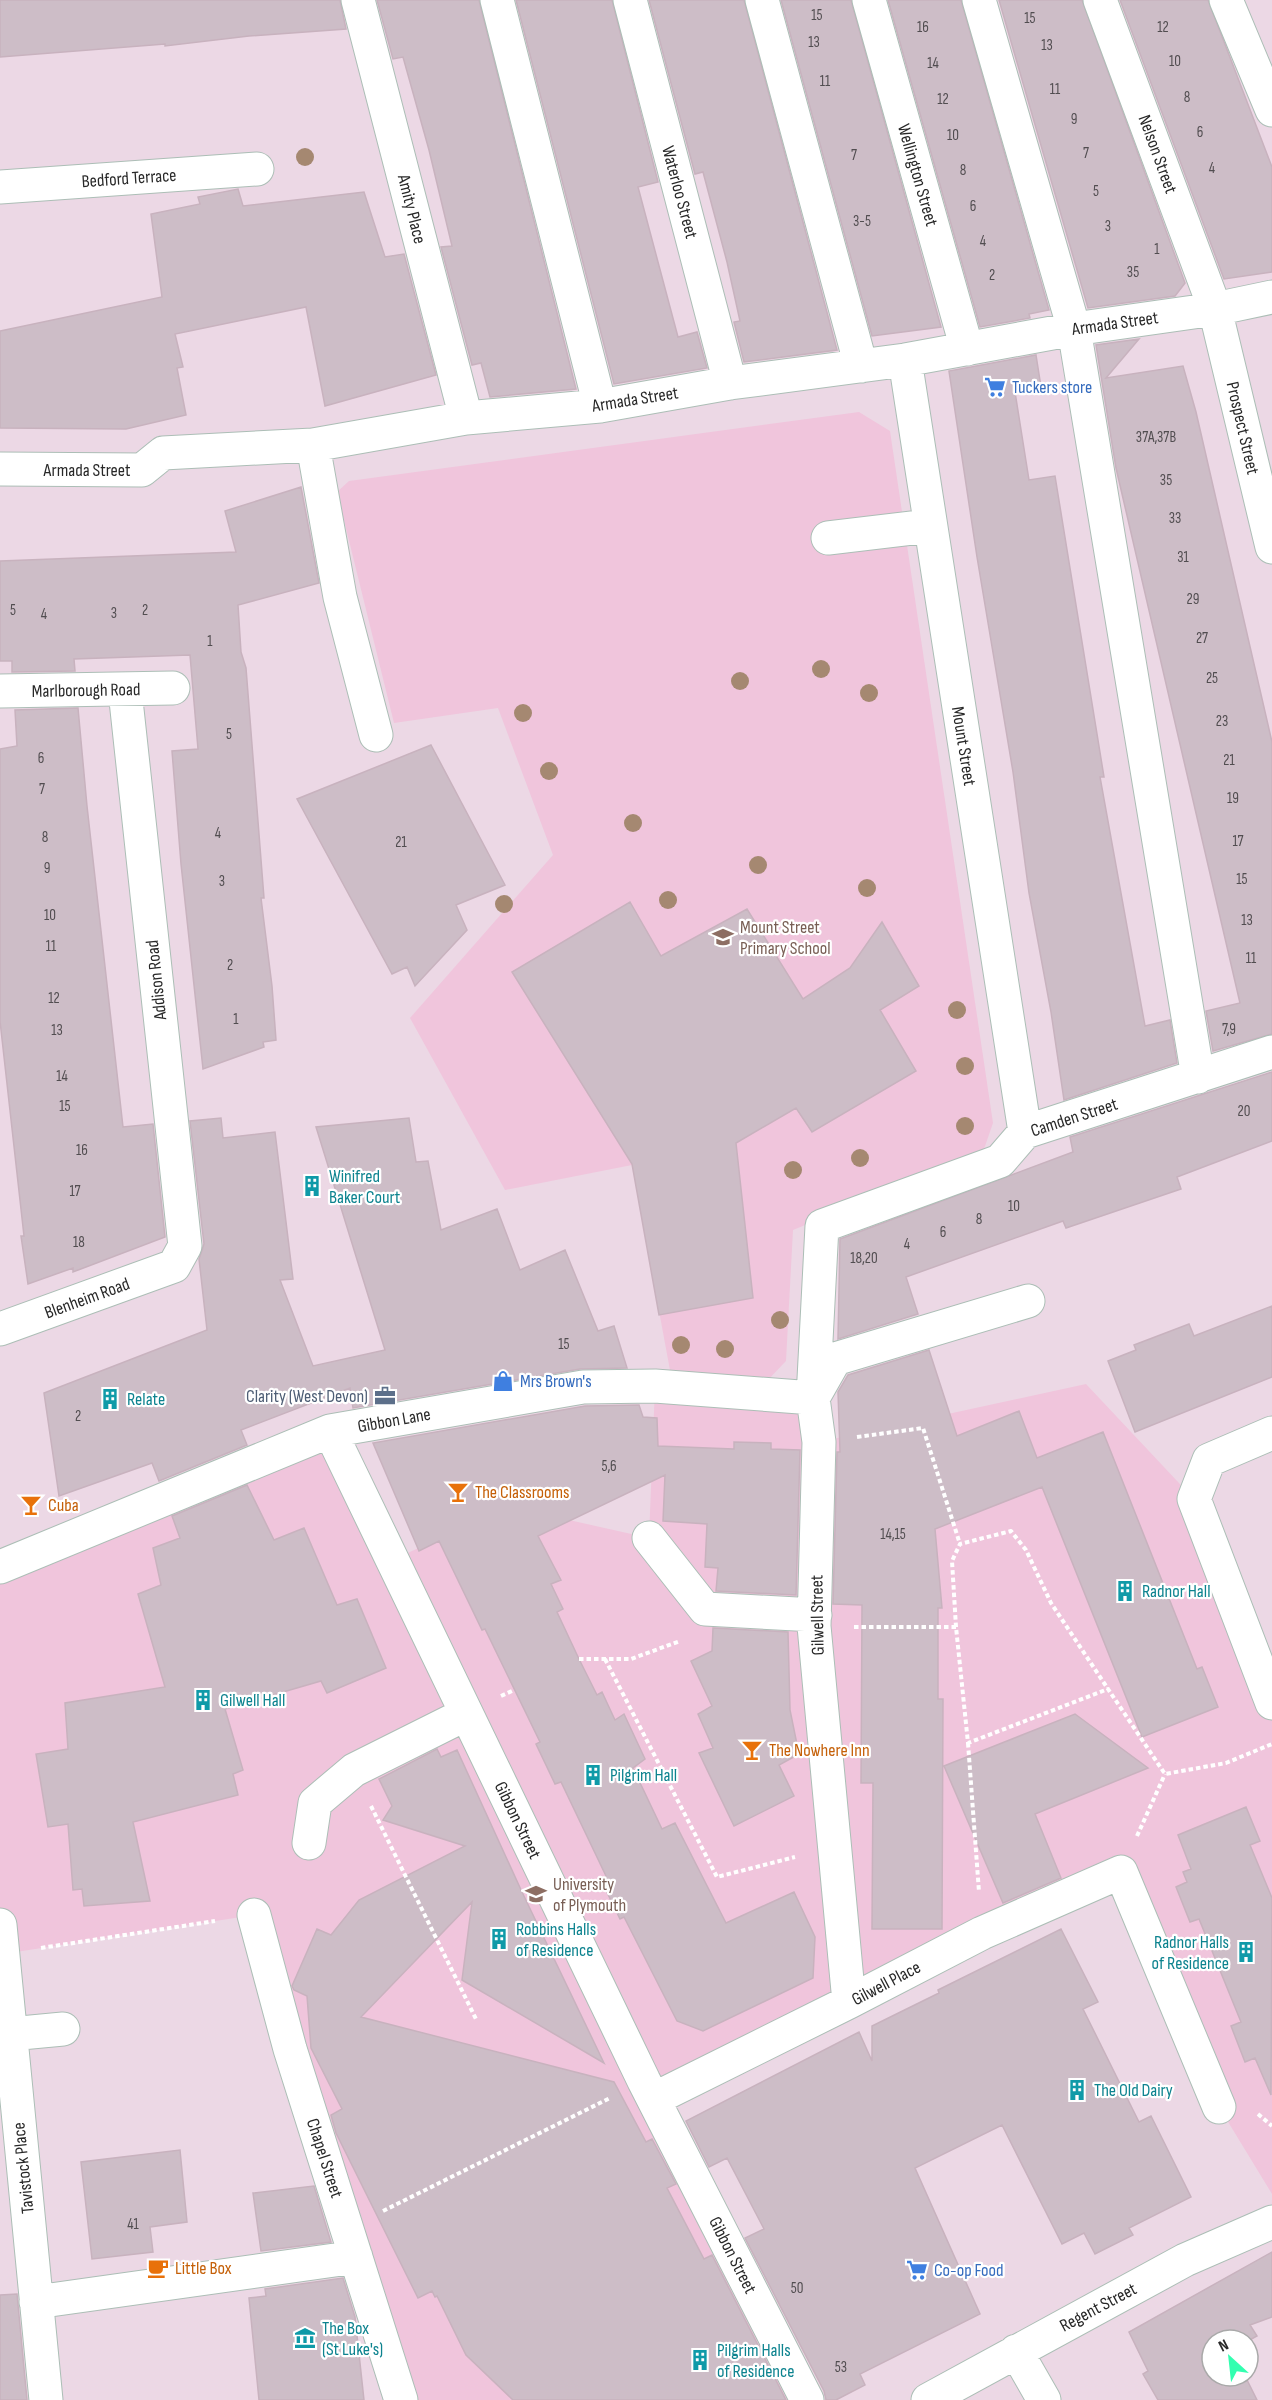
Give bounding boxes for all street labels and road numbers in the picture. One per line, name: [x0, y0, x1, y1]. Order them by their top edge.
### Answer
street label: Nelson Street: [1134, 112, 1182, 197]
street label: Wellington Street: [893, 122, 942, 229]
street label: Waterloo Street: [657, 144, 702, 241]
street label: Bedford Terrace: [81, 165, 177, 192]
street label: Amity Place: [393, 171, 430, 246]
street label: Armada Street: [1070, 307, 1160, 340]
street label: Prospect Street: [1222, 380, 1263, 477]
street label: Armada Street: [589, 382, 680, 417]
street label: Armada Street: [43, 460, 131, 481]
street label: Marlborough Road: [31, 679, 141, 702]
street label: Mount Street: [947, 705, 980, 788]
street label: Addison Road: [142, 939, 171, 1022]
street label: Camden Street: [1028, 1093, 1121, 1141]
street label: Blenheim Road: [42, 1273, 133, 1324]
street label: Gibbon Lane: [356, 1404, 432, 1437]
street label: Gilwell Street: [806, 1574, 829, 1655]
street label: Gibbon Street: [490, 1778, 545, 1863]
street label: Gilwell Place: [848, 1957, 924, 2010]
street label: Chapel Street: [302, 2116, 347, 2201]
street label: Tavistock Place: [8, 2121, 39, 2215]
street label: Gibbon Street: [704, 2213, 761, 2298]
street label: Regent Street: [1056, 2278, 1141, 2336]

